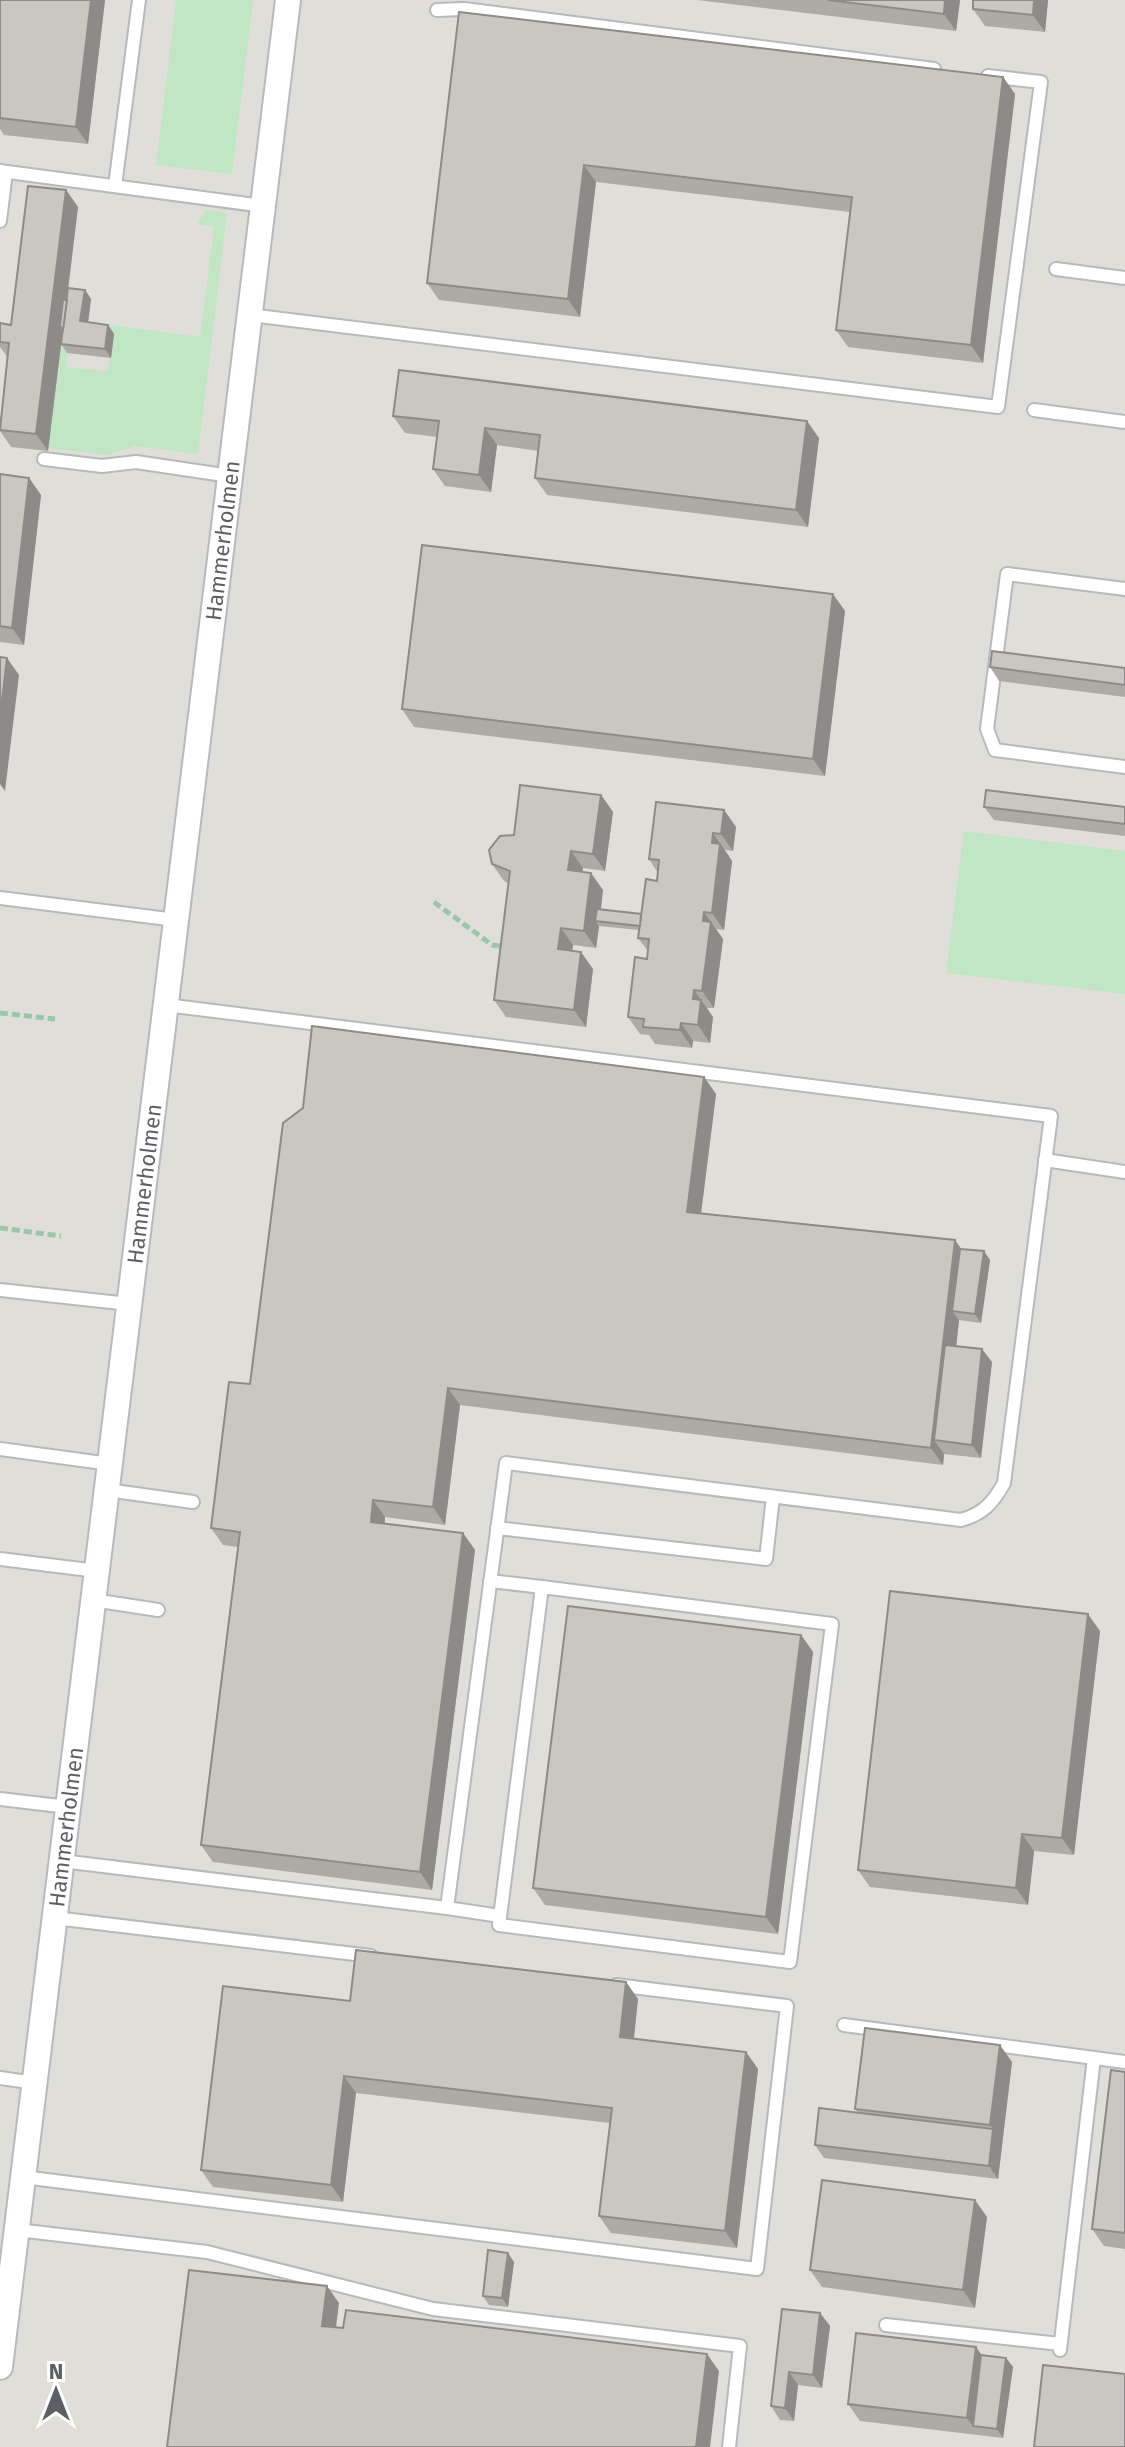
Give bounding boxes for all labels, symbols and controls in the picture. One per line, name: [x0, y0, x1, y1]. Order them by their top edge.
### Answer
street label: Hammerholmen: [200, 459, 246, 622]
street label: Hammerholmen: [121, 1102, 168, 1265]
street label: Hammerholmen: [43, 1745, 89, 1909]
north arrow: [16, 2351, 96, 2431]
text: N: [49, 2358, 63, 2385]

